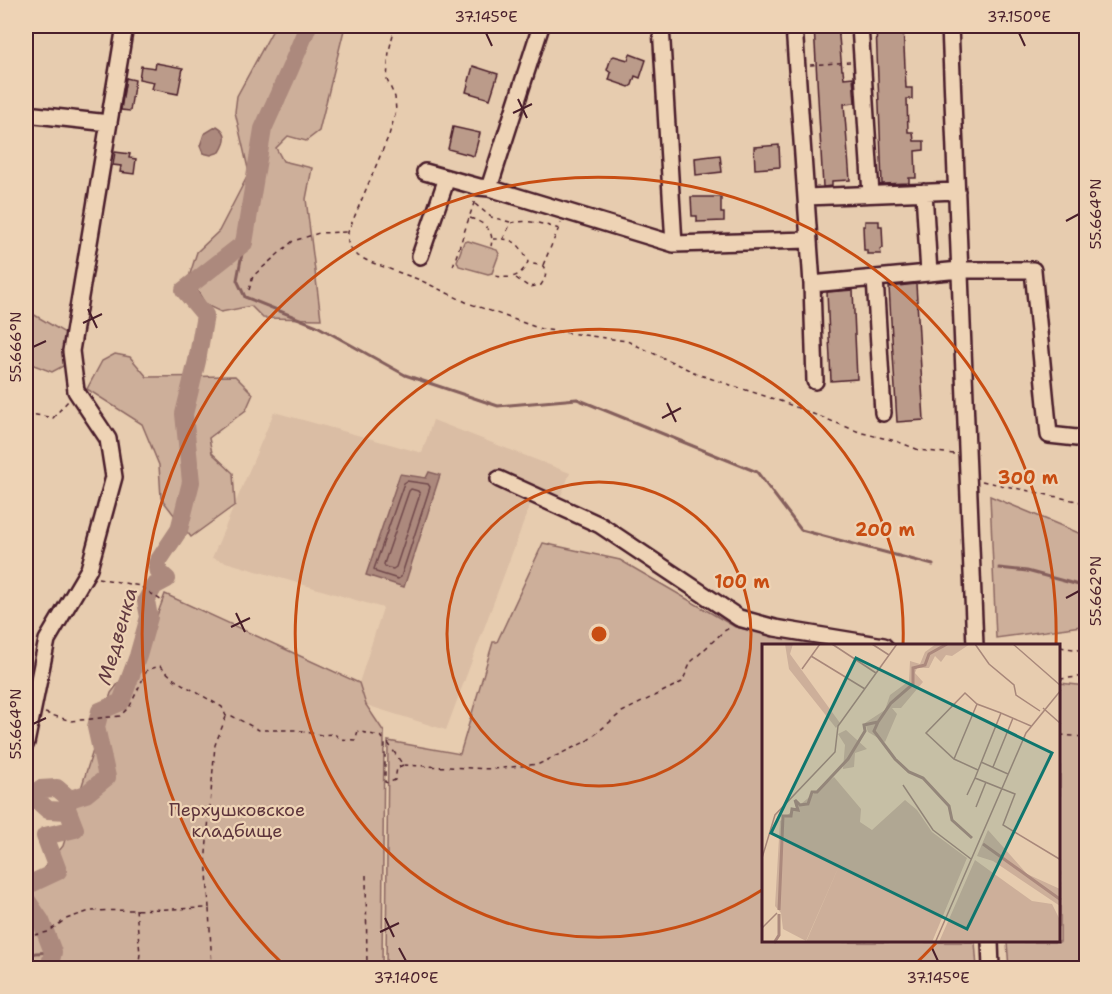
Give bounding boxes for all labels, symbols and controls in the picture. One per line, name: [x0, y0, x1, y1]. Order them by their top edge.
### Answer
text: 37.145°E: [454, 7, 518, 27]
text: 37.150°E: [987, 7, 1051, 27]
text: 55.664°N: [1086, 179, 1106, 249]
text: 55.666°N: [6, 312, 26, 382]
text: 300 m: [998, 466, 1059, 490]
text: 200 m: [855, 518, 916, 542]
text: 55.662°N: [1086, 556, 1106, 626]
text: 100 m: [714, 570, 770, 594]
water label: Медвенка: [91, 584, 143, 688]
centre of rings: [589, 624, 609, 644]
inset map: [762, 644, 1061, 943]
text: 55.664°N: [6, 689, 26, 759]
park label: Перхушковское кладбище: [169, 798, 305, 843]
text: 37.140°E: [374, 968, 438, 988]
text: 37.145°E: [906, 968, 970, 988]

